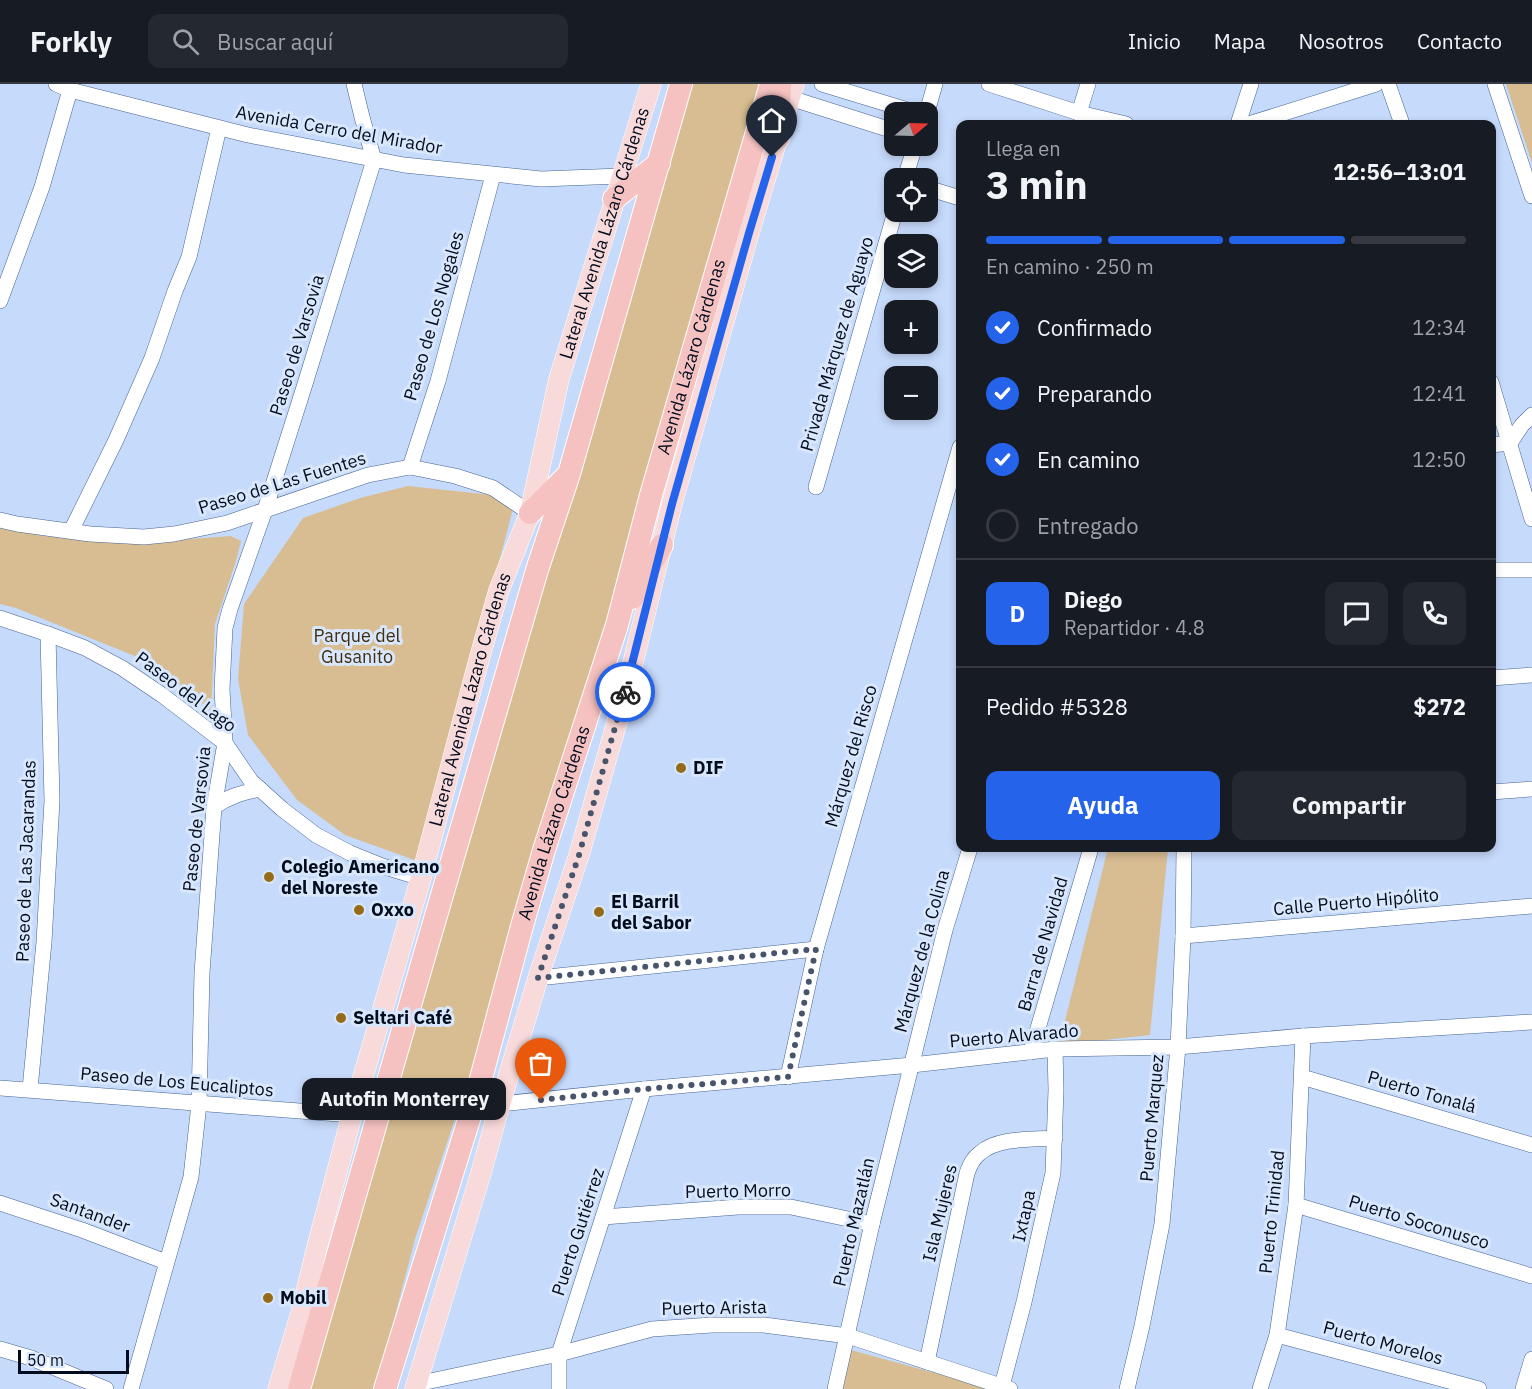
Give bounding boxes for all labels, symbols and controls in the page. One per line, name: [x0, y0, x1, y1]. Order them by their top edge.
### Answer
search box: [148, 14, 568, 68]
text: Forkly: [30, 23, 112, 60]
icon: search: [169, 25, 202, 58]
text: Buscar aquí: [217, 27, 333, 56]
text: Inicio: [1128, 27, 1181, 55]
text: Mapa: [1214, 27, 1266, 55]
text: Nosotros: [1299, 27, 1384, 55]
text: Contacto: [1417, 27, 1502, 55]
pin: [746, 95, 797, 157]
street label: Avenida Cerro del Mirador: [234, 100, 444, 159]
north arrow: [884, 102, 938, 156]
map controls: [884, 102, 938, 420]
street label: Lateral Avenida Lázaro Cárdenas: [554, 104, 654, 362]
icon: home: [755, 104, 788, 137]
text: Llega en: [986, 135, 1061, 162]
text: 12:56–13:01: [1333, 157, 1466, 186]
text: 3 min: [986, 159, 1088, 210]
button: locate: [884, 168, 938, 222]
street label: Paseo de Los Nogales: [398, 228, 469, 403]
street label: Privada Márquez de Aguayo: [795, 234, 878, 454]
button: layers: [884, 234, 938, 288]
text: En camino · 250 m: [986, 253, 1154, 280]
street label: Avenida Lázaro Cárdenas: [651, 256, 730, 457]
street label: Paseo de Varsovia: [264, 271, 329, 418]
button: +: [884, 300, 938, 354]
icon: check: [986, 311, 1019, 344]
text: Confirmado: [1037, 313, 1152, 342]
text: 12:34: [1412, 314, 1466, 341]
button: −: [884, 366, 938, 420]
icon: check: [986, 377, 1019, 410]
text: Preparando: [1037, 379, 1152, 408]
text: 12:41: [1412, 380, 1466, 407]
icon: check: [986, 443, 1019, 476]
text: En camino: [1037, 445, 1140, 474]
street label: Paseo de Las Fuentes: [195, 446, 369, 519]
text: 12:50: [1412, 446, 1466, 473]
text: Entregado: [1037, 511, 1138, 540]
street label: Lateral Avenida Lázaro Cárdenas: [423, 569, 516, 829]
button: chat: [1325, 582, 1388, 645]
button: phone: [1403, 582, 1466, 645]
text: Diego: [1064, 585, 1122, 614]
text: D: [1010, 599, 1025, 628]
text: Repartidor · 4.8: [1064, 614, 1205, 641]
park label: Parque del Gusanito: [314, 624, 401, 668]
street label: Paseo del Lago: [131, 646, 241, 737]
courier: [595, 662, 655, 722]
icon: bike: [609, 676, 642, 709]
street label: Márquez del Risco: [819, 682, 882, 830]
text: Pedido #5328: [986, 692, 1128, 721]
text: $272: [1413, 692, 1466, 721]
street label: Avenida Lázaro Cárdenas: [512, 722, 595, 923]
street label: Paseo de Varsovia: [177, 745, 216, 893]
place label: DIF: [693, 756, 724, 779]
street label: Paseo de Las Jacarandas: [10, 760, 41, 962]
marker: DIF: [674, 761, 688, 775]
button: Ayuda: [986, 771, 1220, 840]
button: Compartir: [1232, 771, 1466, 840]
place label: Colegio Americano del Noreste: [281, 855, 439, 899]
street label: Márquez de la Colina: [889, 867, 954, 1035]
marker: Colegio Americano del Noreste: [262, 870, 276, 884]
street label: Barra de Navidad: [1012, 874, 1073, 1014]
street label: Calle Puerto Hipólito: [1272, 883, 1440, 920]
place label: El Barril del Sabor: [611, 890, 692, 934]
place label: Oxxo: [371, 898, 414, 921]
marker: Oxxo: [352, 903, 366, 917]
marker: El Barril del Sabor: [592, 905, 606, 919]
place label: Seltari Café: [353, 1006, 452, 1029]
marker: Seltari Café: [334, 1011, 348, 1025]
street label: Puerto Alvarado: [948, 1018, 1079, 1053]
pin: [515, 1038, 566, 1100]
icon: bag: [524, 1047, 557, 1080]
street label: Puerto Marquez: [1134, 1053, 1169, 1183]
street label: Paseo de Los Eucaliptos: [79, 1062, 275, 1101]
street label: Puerto Tonalá: [1365, 1065, 1479, 1118]
callout: Autofin Monterrey: [301, 1079, 505, 1121]
text: Autofin Monterrey: [319, 1085, 489, 1112]
street label: Puerto Trinidad: [1254, 1149, 1289, 1275]
street label: Puerto Mazatlán: [828, 1155, 880, 1289]
street label: Isla Mujeres: [917, 1162, 962, 1264]
street label: Puerto Gutiérrez: [546, 1165, 609, 1299]
street label: Puerto Morro: [685, 1178, 791, 1203]
street label: Santander: [47, 1187, 134, 1238]
street label: Ixtapa: [1007, 1188, 1040, 1244]
street label: Puerto Soconusco: [1346, 1189, 1492, 1254]
place label: Mobil: [280, 1286, 327, 1309]
marker: Mobil: [261, 1291, 275, 1305]
street label: Puerto Arista: [661, 1295, 767, 1320]
street label: Puerto Morelos: [1321, 1315, 1446, 1370]
scale bar: [18, 1347, 129, 1374]
text: 50 m: [27, 1350, 64, 1370]

